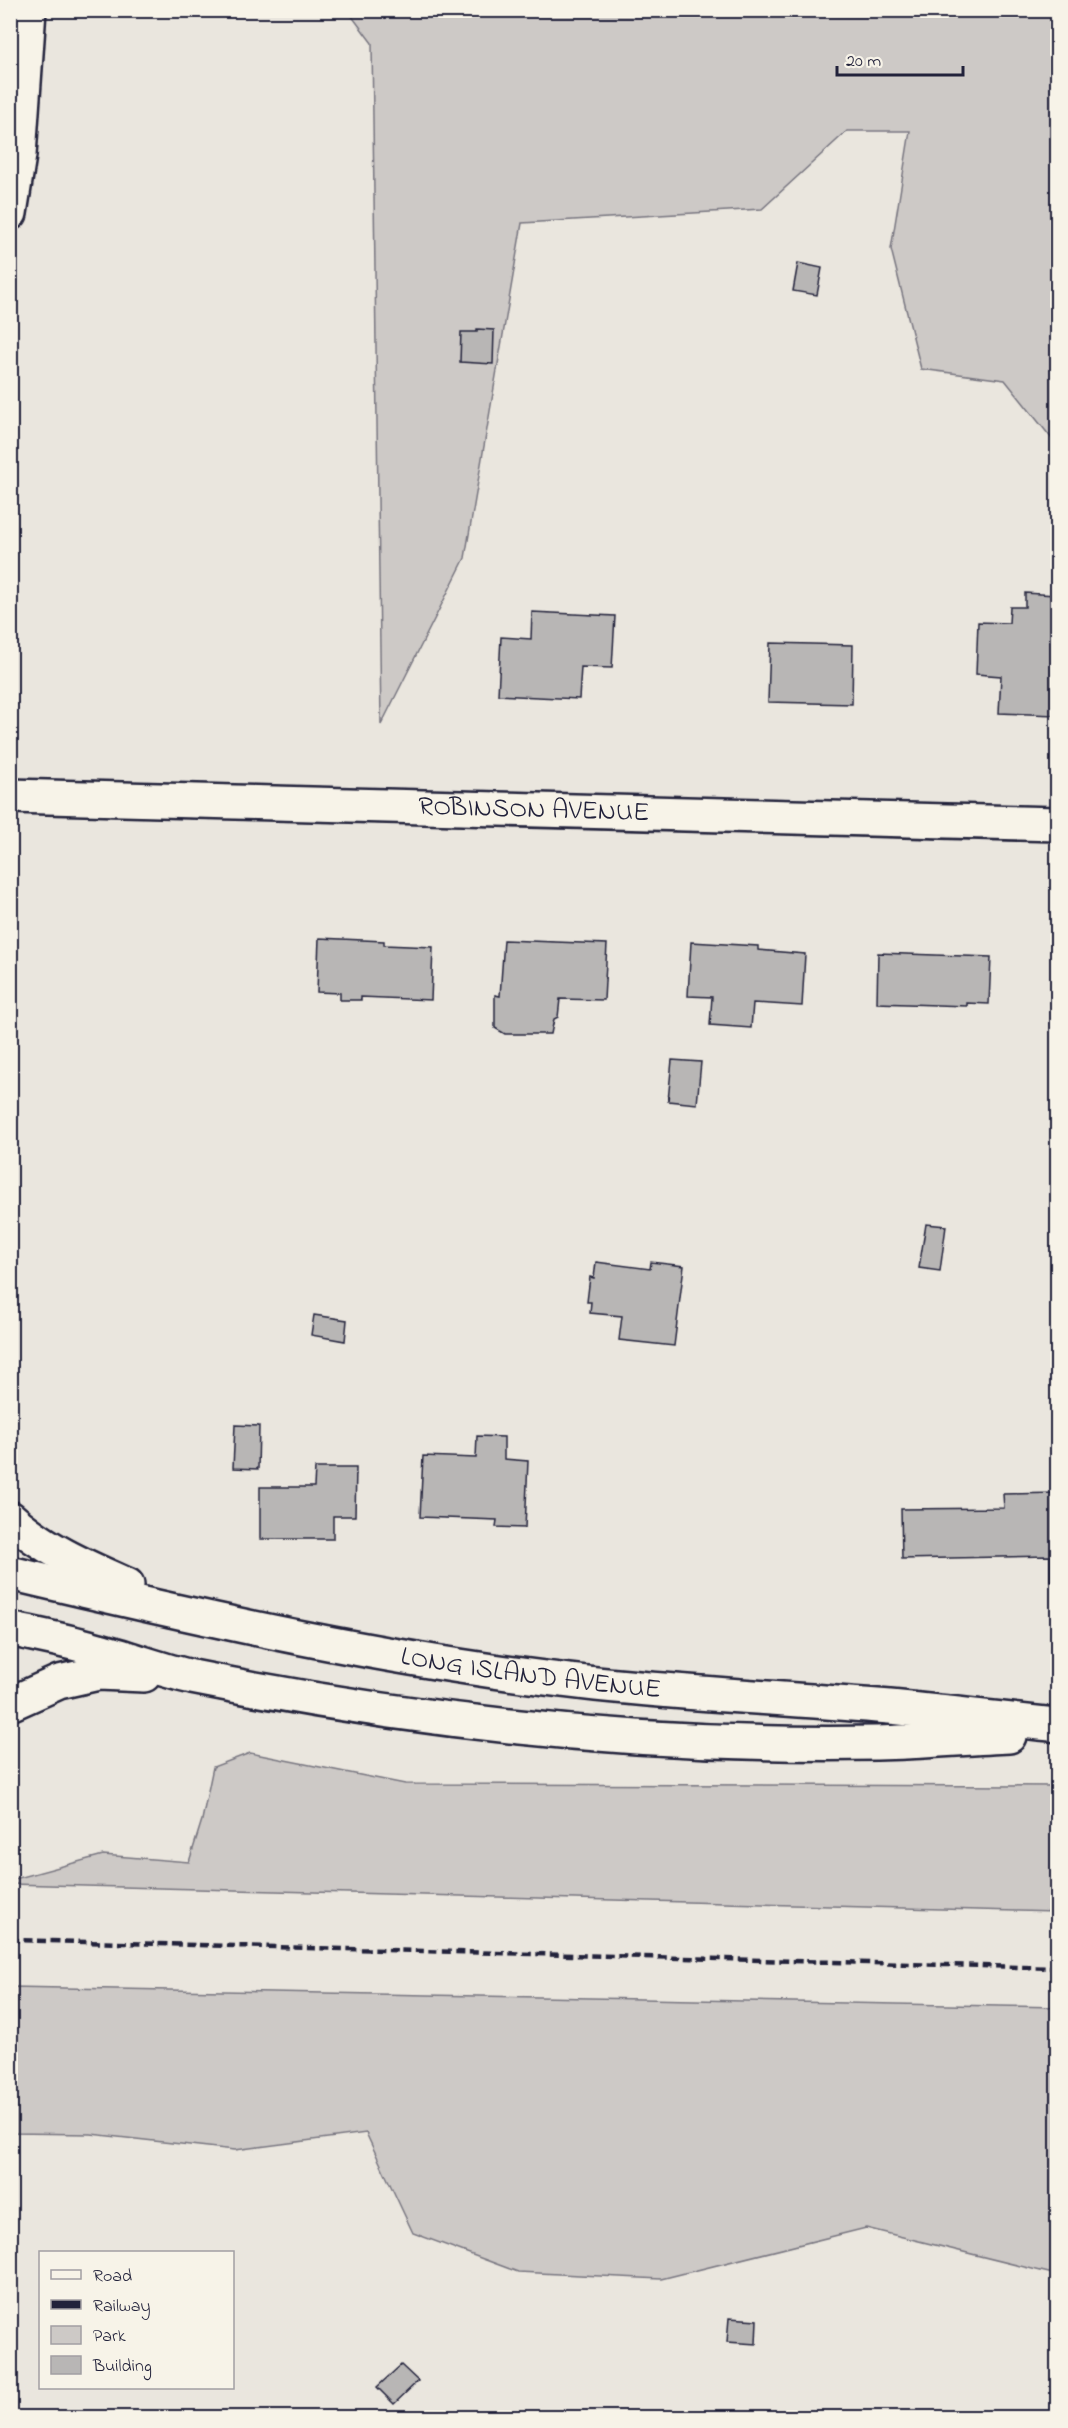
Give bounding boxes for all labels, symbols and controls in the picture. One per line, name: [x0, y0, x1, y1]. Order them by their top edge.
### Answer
scale bar: [837, 39, 963, 77]
text: 20 m: [846, 49, 881, 75]
street label: ROBINSON AVENUE: [418, 787, 650, 833]
street label: LONG ISLAND AVENUE: [398, 1637, 663, 1710]
legend: [39, 2251, 234, 2389]
text: Road: [93, 2264, 132, 2290]
text: Railway: [93, 2294, 150, 2320]
text: Park: [93, 2324, 126, 2350]
text: Building: [92, 2354, 152, 2381]

